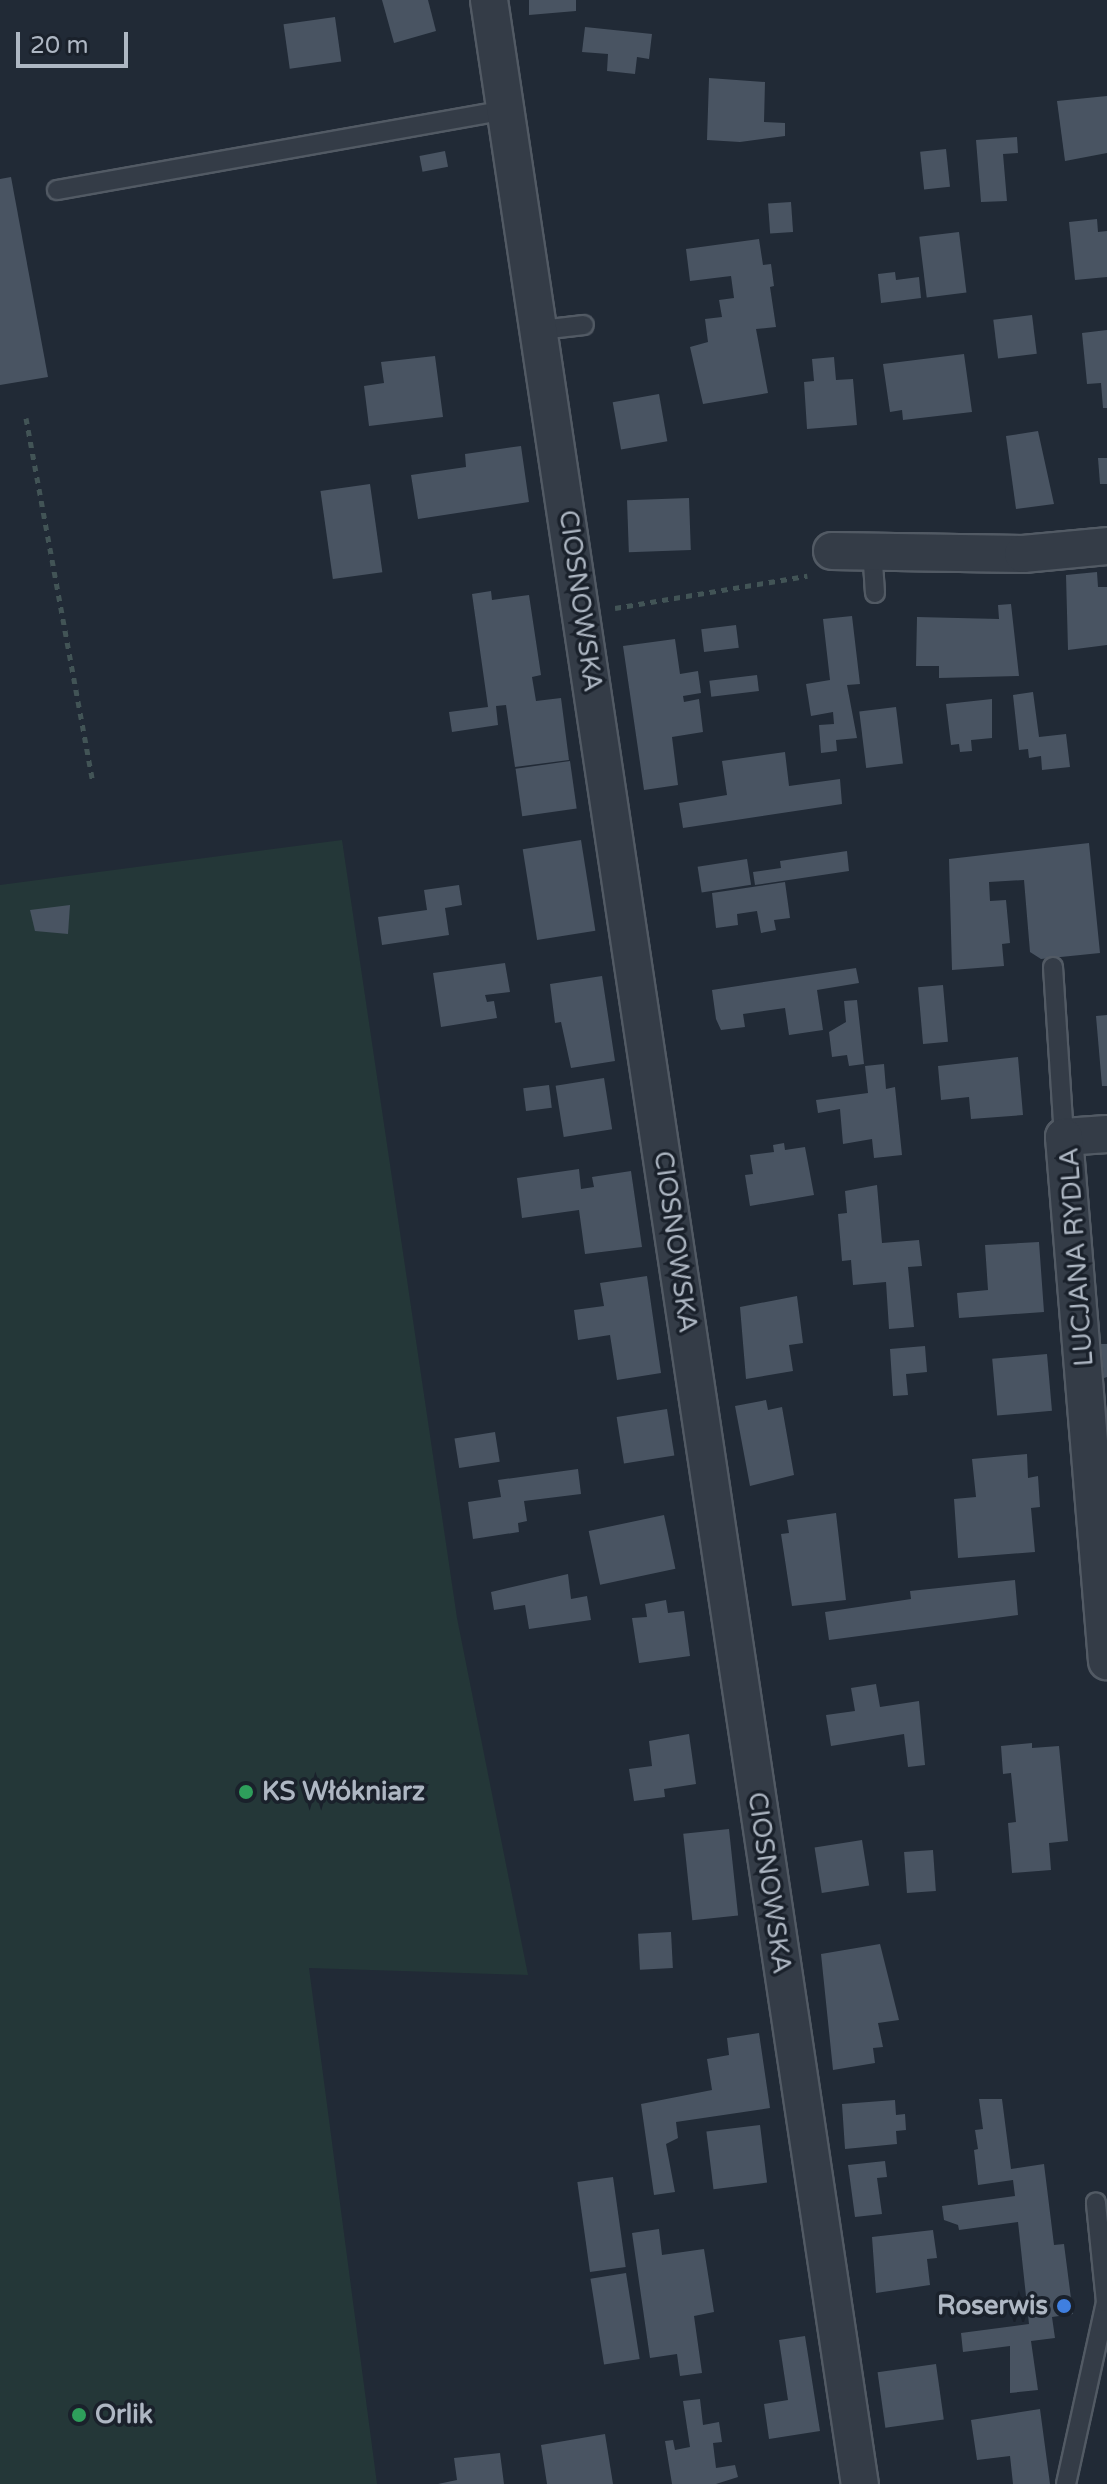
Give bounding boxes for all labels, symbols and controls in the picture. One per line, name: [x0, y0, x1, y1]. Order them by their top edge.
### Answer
scale bar: [20, 16, 132, 66]
text: 20 m: [30, 31, 88, 60]
street label: CIOSNOWSKA: [552, 508, 608, 694]
street label: LUCJANA RYDLA: [1054, 1147, 1100, 1367]
street label: CIOSNOWSKA: [647, 1149, 703, 1335]
place label: KS Włókniarz: [262, 1776, 425, 1808]
marker: KS Włókniarz: [237, 1783, 255, 1801]
street label: CIOSNOWSKA: [741, 1790, 797, 1976]
place label: Roserwis: [937, 2290, 1048, 2322]
marker: Roserwis: [1055, 2297, 1073, 2315]
place label: Orlik: [95, 2399, 153, 2431]
marker: Orlik: [70, 2406, 88, 2424]

